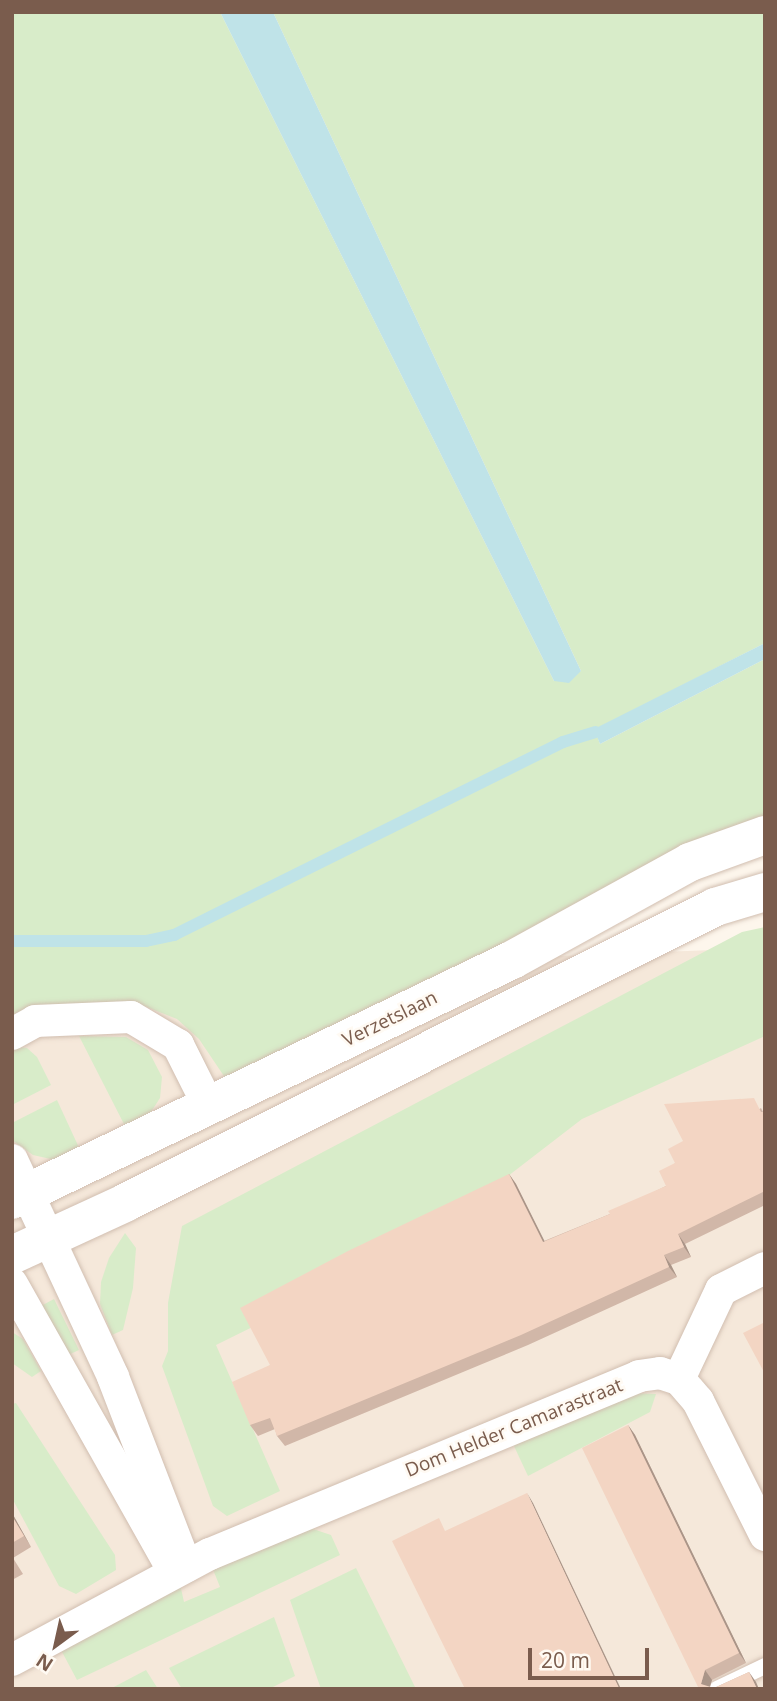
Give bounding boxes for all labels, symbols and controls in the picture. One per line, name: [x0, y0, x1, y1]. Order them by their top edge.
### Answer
street label: Verzetslaan: [339, 986, 441, 1052]
street label: Dom Helder Camarastraat: [402, 1374, 626, 1482]
north arrow: [21, 1610, 91, 1680]
scale bar: [532, 1634, 653, 1678]
text: 20 m: [541, 1646, 590, 1674]
text: N: [31, 1648, 58, 1678]

